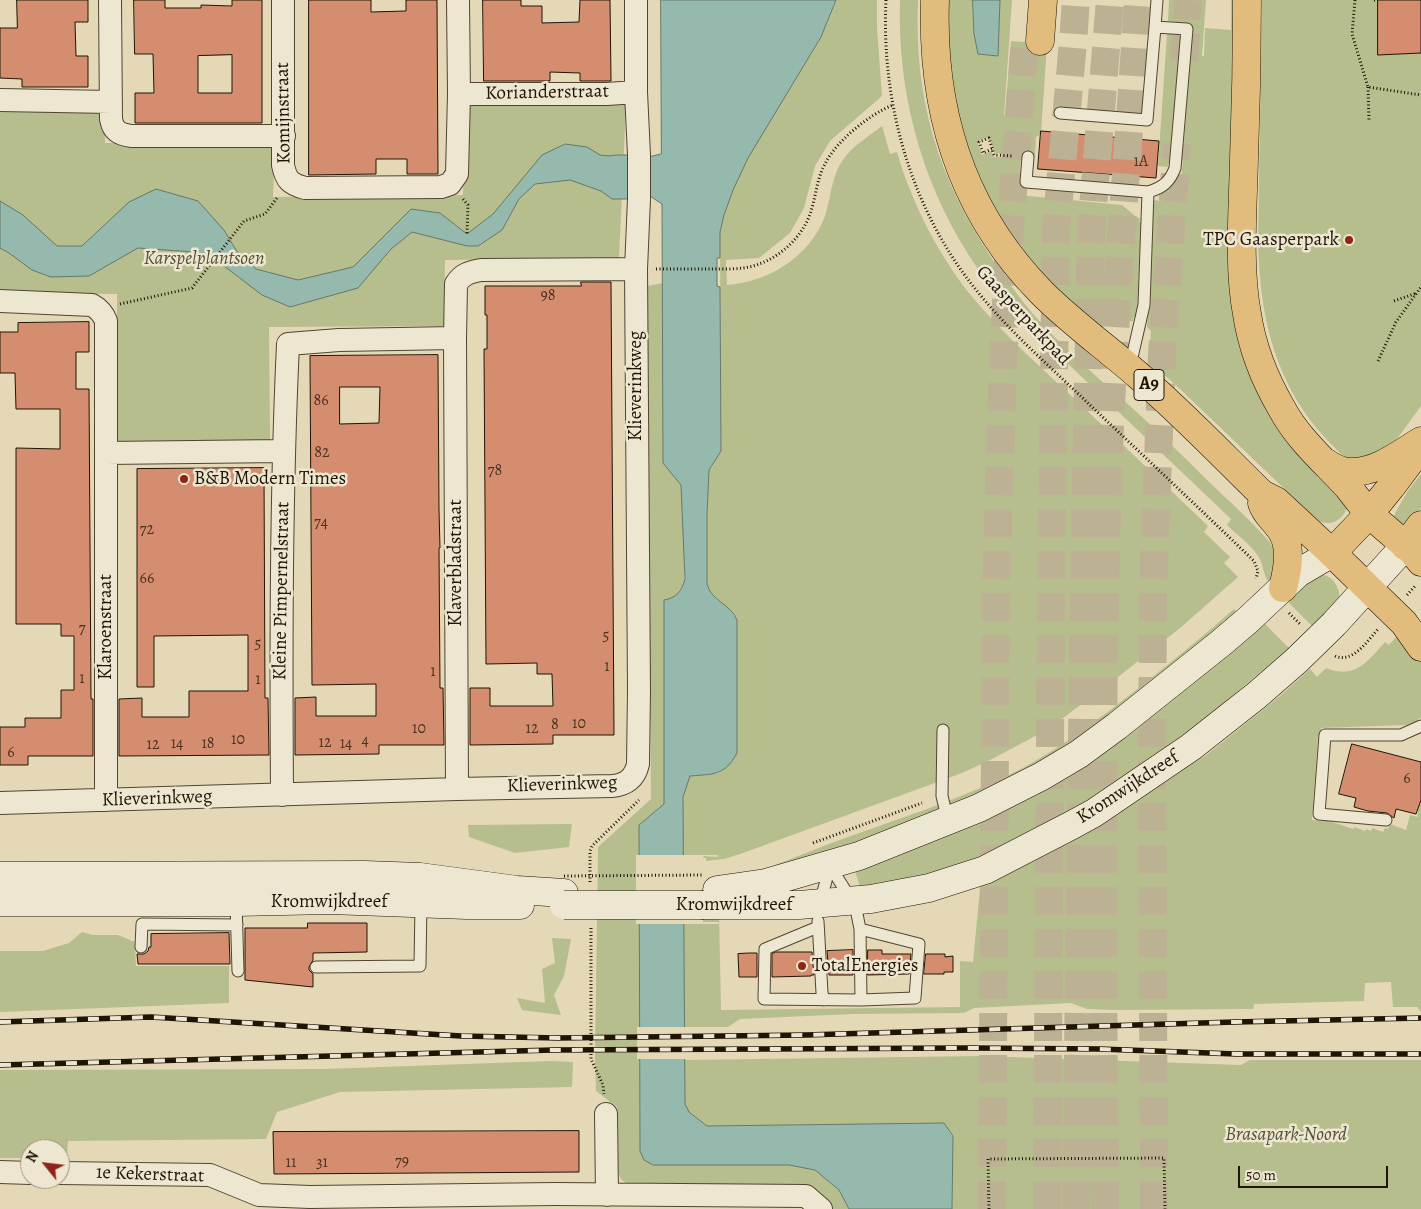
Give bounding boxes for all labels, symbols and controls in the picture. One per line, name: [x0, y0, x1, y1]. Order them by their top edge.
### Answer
street label: Komijnstraat: [272, 62, 296, 164]
street label: Korianderstraat: [485, 81, 609, 105]
house number: 1A: [1134, 152, 1148, 172]
place label: TPC Gaasperpark: [1203, 229, 1339, 251]
marker: TPC Gaasperpark: [1343, 234, 1355, 246]
park label: Karspelplantsoen: [144, 248, 264, 270]
street label: Gaasperparkpad: [971, 261, 1075, 371]
house number: 98: [540, 286, 556, 306]
street label: Klieverinkweg: [625, 331, 647, 441]
road number: A9: [1134, 370, 1164, 400]
house number: 86: [313, 391, 329, 411]
house number: 82: [314, 443, 330, 463]
house number: 78: [488, 461, 502, 481]
place label: B&B Modern Times: [194, 468, 346, 490]
marker: B&B Modern Times: [178, 473, 190, 485]
street label: Klaverbladstraat: [445, 499, 467, 627]
street label: Kleine Pimpernelstraat: [269, 501, 295, 681]
house number: 74: [314, 513, 328, 533]
house number: 72: [140, 520, 154, 540]
house number: 66: [140, 569, 154, 589]
street label: Klaroenstraat: [95, 574, 117, 680]
house number: 7: [79, 619, 85, 639]
house number: 5: [603, 626, 609, 646]
house number: 5: [255, 634, 261, 654]
house number: 1: [604, 657, 610, 677]
house number: 1: [430, 662, 436, 682]
house number: 1: [79, 669, 85, 689]
house number: 1: [255, 670, 261, 690]
house number: 10: [572, 714, 586, 734]
house number: 8: [551, 715, 559, 735]
house number: 10: [412, 719, 426, 739]
house number: 12: [525, 719, 539, 739]
house number: 10: [231, 730, 245, 750]
house number: 4: [361, 731, 369, 751]
house number: 12: [318, 733, 332, 753]
house number: 14: [171, 734, 183, 754]
house number: 18: [201, 734, 215, 754]
house number: 14: [340, 734, 352, 754]
house number: 12: [146, 735, 160, 755]
house number: 6: [7, 743, 15, 763]
street label: Kromwijkdreef: [1073, 747, 1183, 829]
house number: 6: [1403, 769, 1411, 789]
street label: Klieverinkweg: [506, 772, 618, 798]
street label: Klieverinkweg: [101, 786, 213, 812]
street label: Kromwijkdreef: [270, 891, 388, 913]
street label: Kromwijkdreef: [675, 894, 793, 916]
place label: TotalEnergies: [812, 955, 918, 977]
marker: TotalEnergies: [796, 960, 808, 972]
park label: Brasapark-Noord: [1225, 1124, 1347, 1146]
north arrow: [20, 1139, 70, 1189]
text: N: [22, 1148, 43, 1166]
house number: 79: [395, 1152, 409, 1172]
house number: 11: [286, 1153, 296, 1173]
house number: 31: [316, 1153, 328, 1173]
scale bar: [1241, 1156, 1391, 1188]
street label: 1e Kekerstraat: [95, 1162, 205, 1188]
text: 50 m: [1246, 1165, 1276, 1185]

